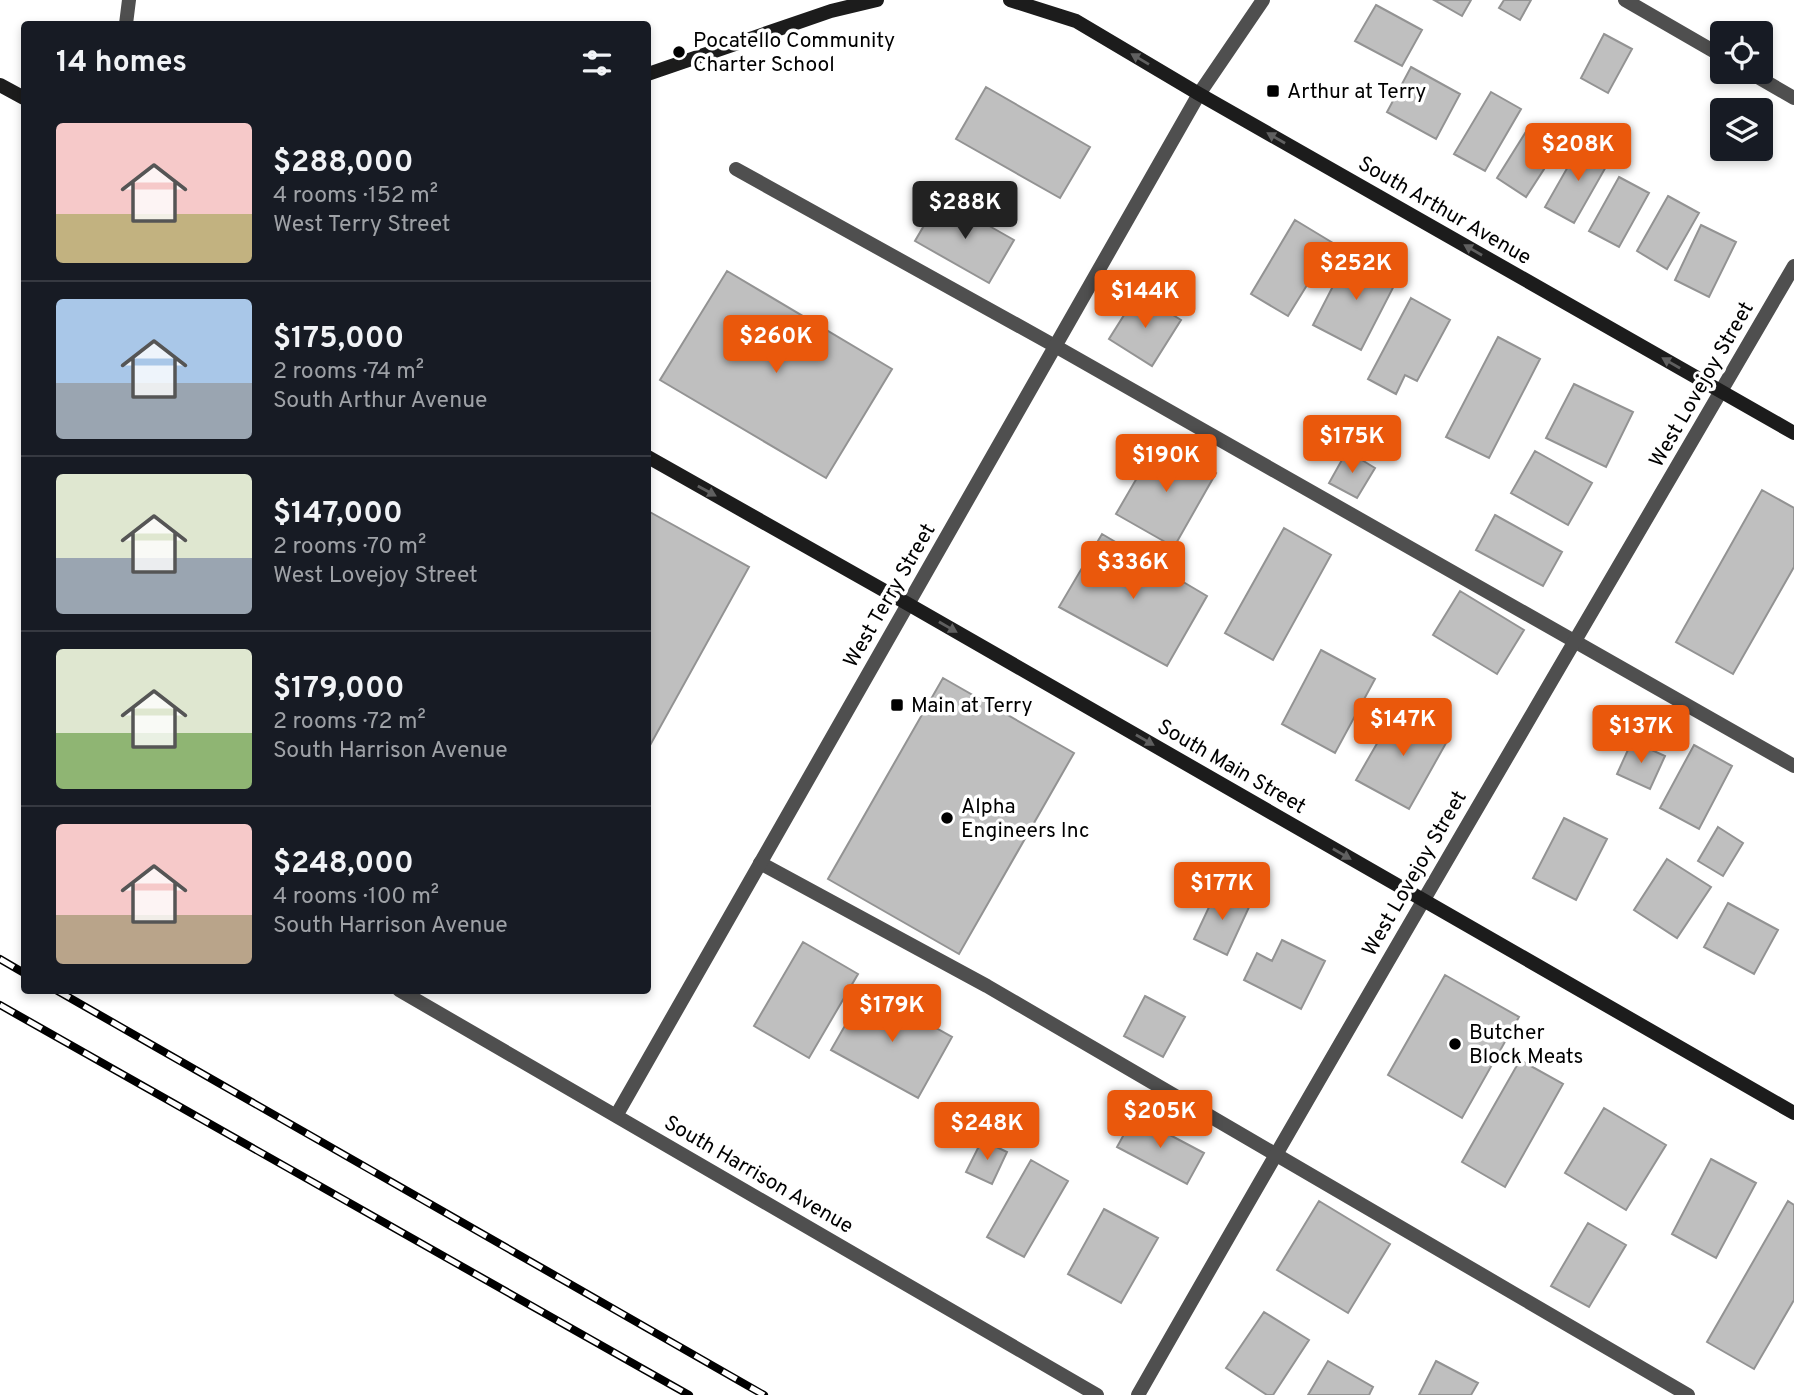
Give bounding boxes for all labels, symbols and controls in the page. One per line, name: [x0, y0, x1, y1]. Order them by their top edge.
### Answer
map controls: [1710, 21, 1773, 161]
button: locate: [1710, 21, 1773, 84]
place label: Pocatello Community Charter School: [693, 28, 895, 79]
icon: filters: [578, 44, 616, 82]
marker: Pocatello Community Charter School: [671, 44, 687, 60]
text: 14 homes: [56, 45, 187, 82]
one-way arrow: [1130, 53, 1150, 65]
place label: Arthur at Terry: [1287, 79, 1426, 106]
marker: Arthur at Terry: [1265, 83, 1281, 99]
button: layers: [1710, 98, 1773, 161]
pin: $208K: [1529, 124, 1627, 183]
text: $208K: [1541, 131, 1615, 160]
one-way arrow: [1266, 132, 1285, 144]
text: $288,000: [273, 145, 413, 182]
icon: home: [112, 151, 196, 235]
street label: South Arthur Avenue: [1353, 151, 1536, 272]
text: 4 rooms · 152 m²: [273, 182, 438, 211]
pin: $288K: [916, 182, 1014, 241]
text: $288K: [928, 189, 1002, 218]
text: West Terry Street: [273, 211, 451, 240]
pin: $252K: [1307, 243, 1405, 302]
one-way arrow: [1464, 244, 1483, 256]
text: $252K: [1320, 250, 1392, 279]
pin: $144K: [1096, 270, 1194, 330]
text: $144K: [1111, 278, 1179, 307]
street label: West Lovejoy Street: [1644, 297, 1761, 472]
pin: $260K: [727, 316, 825, 375]
text: $175,000: [273, 321, 404, 358]
text: $260K: [739, 323, 813, 352]
icon: home: [112, 327, 196, 411]
one-way arrow: [1661, 357, 1681, 369]
text: 2 rooms · 74 m²: [273, 358, 424, 387]
text: South Arthur Avenue: [273, 387, 487, 416]
pin: $175K: [1303, 416, 1401, 475]
text: $175K: [1319, 423, 1385, 452]
pin: $190K: [1117, 434, 1215, 494]
text: $190K: [1132, 442, 1200, 471]
one-way arrow: [697, 485, 717, 497]
text: $147,000: [273, 496, 403, 533]
icon: home: [112, 502, 196, 586]
street label: West Terry Street: [838, 519, 943, 673]
text: 2 rooms · 70 m²: [273, 533, 426, 562]
pin: $336K: [1084, 542, 1182, 601]
text: $336K: [1097, 549, 1169, 578]
text: West Lovejoy Street: [273, 562, 478, 591]
one-way arrow: [938, 621, 957, 633]
text: $179,000: [273, 671, 404, 708]
icon: home: [112, 677, 196, 761]
place label: Main at Terry: [911, 693, 1033, 720]
marker: Main at Terry: [889, 697, 905, 713]
pin: $147K: [1354, 698, 1452, 758]
text: $147K: [1370, 706, 1436, 735]
pin: $137K: [1592, 706, 1690, 765]
text: 2 rooms · 72 m²: [273, 708, 426, 737]
text: $137K: [1608, 713, 1674, 742]
street label: South Main Street: [1152, 714, 1310, 821]
one-way arrow: [1135, 734, 1155, 746]
text: South Harrison Avenue: [273, 737, 508, 766]
street label: West Lovejoy Street: [1357, 786, 1474, 961]
place label: Alpha Engineers Inc: [961, 794, 1089, 845]
marker: Alpha Engineers Inc: [939, 810, 955, 826]
text: $248,000: [273, 846, 414, 883]
one-way arrow: [1332, 848, 1351, 860]
icon: home: [112, 852, 196, 936]
pin: $177K: [1173, 862, 1271, 922]
text: $177K: [1190, 870, 1254, 899]
text: 4 rooms · 100 m²: [273, 883, 439, 912]
text: South Harrison Avenue: [273, 912, 508, 941]
pin: $179K: [843, 984, 941, 1044]
text: $179K: [859, 992, 925, 1021]
place label: Butcher Block Meats: [1469, 1020, 1583, 1071]
marker: Butcher Block Meats: [1447, 1036, 1463, 1052]
pin: $205K: [1111, 1090, 1209, 1150]
text: $205K: [1123, 1098, 1197, 1127]
pin: $248K: [938, 1102, 1036, 1162]
street label: South Harrison Avenue: [659, 1110, 858, 1241]
text: $248K: [950, 1110, 1024, 1139]

